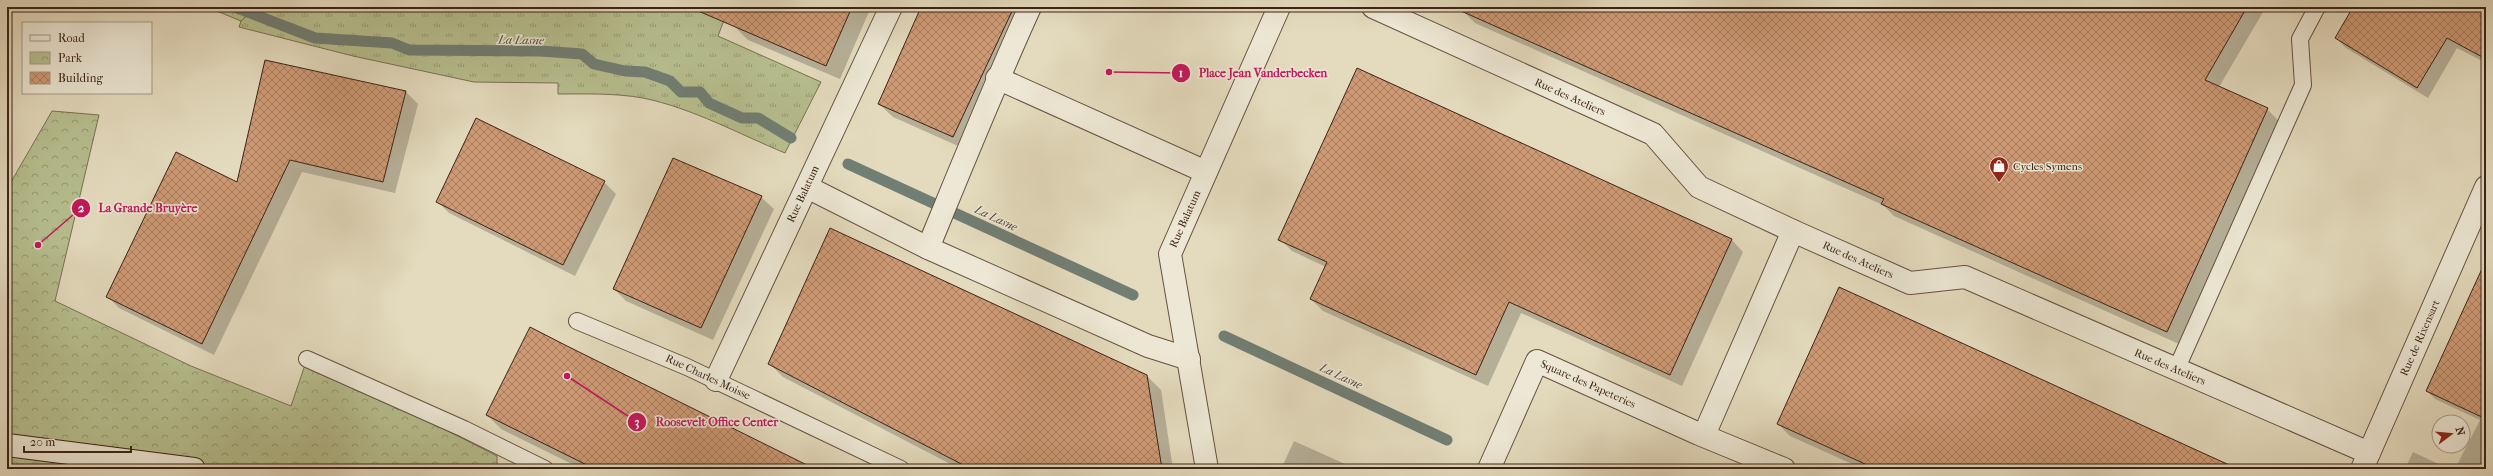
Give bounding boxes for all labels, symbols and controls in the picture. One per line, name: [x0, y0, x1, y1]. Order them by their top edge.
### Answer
legend: [22, 22, 152, 94]
text: Road: [58, 31, 85, 45]
water label: La Lasne: [497, 33, 545, 47]
text: Park: [58, 51, 83, 65]
callout: Place Jean Vanderbecken: [1171, 61, 1336, 85]
text: 1: [1179, 66, 1183, 80]
text: Place Jean Vanderbecken: [1199, 66, 1328, 81]
text: Building: [58, 71, 103, 85]
street label: Rue des Ateliers: [1532, 76, 1608, 118]
shop icon: Cycles Symens: [1988, 155, 2010, 183]
place label: Cycles Symens: [2013, 160, 2082, 173]
street label: Rue Balatum: [784, 163, 822, 225]
street label: Rue Balatum: [1167, 188, 1204, 250]
callout: La Grande Bruyère: [71, 196, 206, 220]
text: 2: [78, 201, 85, 215]
text: La Grande Bruyère: [98, 201, 198, 216]
water label: La Lasne: [971, 202, 1021, 234]
street label: Rue des Ateliers: [1820, 239, 1896, 281]
street label: Rue de Rixensart: [2397, 298, 2443, 378]
street label: Rue des Ateliers: [2132, 346, 2208, 388]
street label: Rue Charles Moisse: [664, 352, 753, 403]
street label: Square des Papeteries: [1538, 357, 1638, 411]
water label: La Lasne: [1316, 360, 1366, 392]
callout: Roosevelt Office Center: [627, 410, 786, 434]
north arrow: [2431, 414, 2471, 454]
text: 3: [635, 415, 640, 430]
text: Roosevelt Office Center: [656, 415, 779, 429]
text: N: [2453, 426, 2468, 438]
scale bar: [24, 428, 131, 454]
text: 20 m: [30, 435, 55, 449]

